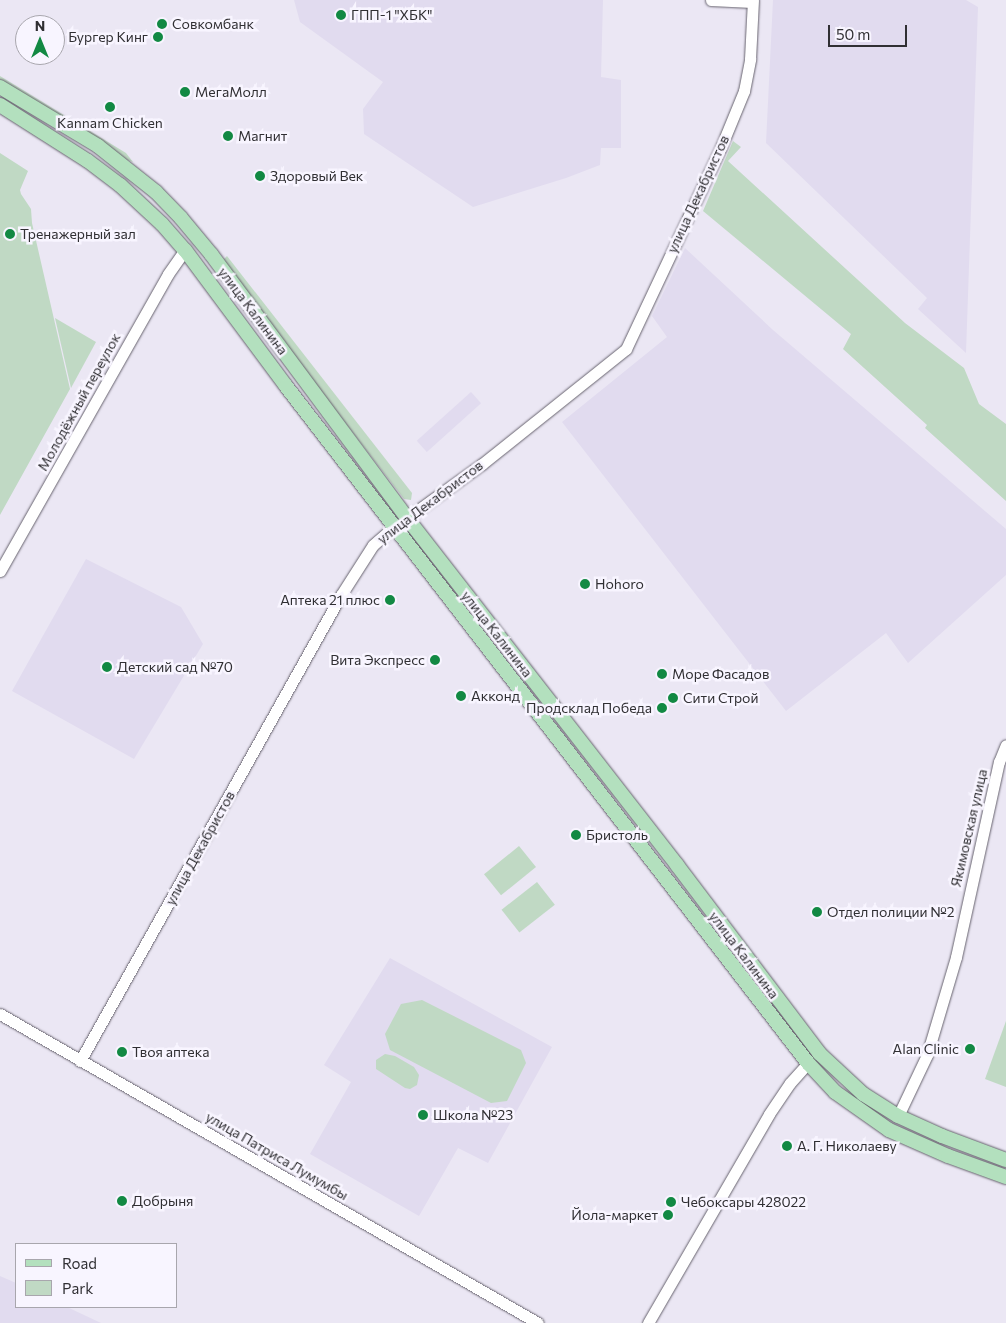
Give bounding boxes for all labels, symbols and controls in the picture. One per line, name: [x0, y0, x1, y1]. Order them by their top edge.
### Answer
place label: ГПП-1 "ХБК": [351, 7, 432, 23]
marker: ГПП-1 "ХБК": [335, 9, 347, 21]
north arrow: [15, 15, 65, 65]
scale bar: [831, 15, 910, 47]
place label: Совкомбанк: [172, 16, 254, 32]
text: N: [35, 17, 45, 34]
marker: Совкомбанк: [156, 18, 168, 30]
text: 50 m: [836, 25, 870, 43]
place label: Бургер Кинг: [68, 29, 148, 45]
marker: Бургер Кинг: [152, 31, 164, 43]
place label: МегаМолл: [195, 84, 267, 100]
marker: МегаМолл: [179, 86, 191, 98]
marker: Kannam Chicken: [104, 101, 116, 113]
place label: Kannam Chicken: [57, 115, 163, 131]
place label: Магнит: [238, 128, 287, 144]
marker: Магнит: [222, 130, 234, 142]
street label: улица Декабристов: [663, 132, 733, 256]
place label: Здоровый Век: [270, 168, 363, 184]
marker: Здоровый Век: [254, 170, 266, 182]
place label: Тренажерный зал: [20, 226, 136, 242]
marker: Тренажерный зал: [4, 228, 16, 240]
street label: улица Калинина: [215, 264, 291, 358]
street label: Молодёжный переулок: [34, 330, 124, 474]
street label: улица Декабристов: [374, 457, 486, 547]
place label: Hohoro: [595, 576, 644, 592]
marker: Hohoro: [579, 578, 591, 590]
street label: улица Калинина: [458, 587, 536, 681]
place label: Аптека 21 плюс: [280, 592, 380, 608]
marker: Аптека 21 плюс: [384, 594, 396, 606]
place label: Вита Экспресс: [330, 652, 425, 668]
marker: Вита Экспресс: [429, 654, 441, 666]
place label: Детский сад №70: [117, 659, 233, 675]
marker: Детский сад №70: [101, 661, 113, 673]
place label: Море Фасадов: [672, 666, 769, 682]
marker: Море Фасадов: [656, 668, 668, 680]
place label: Акконд: [471, 688, 520, 704]
marker: Акконд: [455, 690, 467, 702]
place label: Сити Строй: [683, 690, 758, 706]
marker: Сити Строй: [667, 692, 679, 704]
place label: Продсклад Победа: [526, 700, 652, 716]
marker: Продсклад Победа: [656, 702, 668, 714]
street label: Якимовская улица: [947, 767, 991, 889]
street label: улица Декабристов: [162, 788, 238, 908]
place label: Бристоль: [586, 827, 648, 843]
marker: Бристоль: [570, 829, 582, 841]
place label: Отдел полиции №2: [827, 904, 954, 920]
marker: Отдел полиции №2: [811, 906, 823, 918]
street label: улица Калинина: [706, 908, 782, 1002]
place label: Alan Clinic: [892, 1041, 959, 1057]
marker: Alan Clinic: [963, 1042, 977, 1056]
place label: Твоя аптека: [132, 1044, 209, 1060]
marker: Твоя аптека: [116, 1046, 128, 1058]
place label: Школа №23: [433, 1107, 513, 1123]
street label: улица Патриса Лумумбы: [203, 1108, 351, 1204]
marker: Школа №23: [417, 1109, 429, 1121]
place label: А. Г. Николаеву: [797, 1138, 897, 1154]
marker: А. Г. Николаеву: [781, 1140, 793, 1152]
place label: Добрыня: [132, 1193, 193, 1209]
place label: Чебоксары 428022: [681, 1194, 806, 1210]
marker: Добрыня: [116, 1195, 128, 1207]
marker: Чебоксары 428022: [665, 1196, 677, 1208]
place label: Йола-маркет: [571, 1207, 658, 1223]
marker: Йола-маркет: [662, 1209, 674, 1221]
legend: [15, 1243, 178, 1308]
text: Road: [62, 1254, 97, 1272]
text: Park: [62, 1279, 93, 1297]

